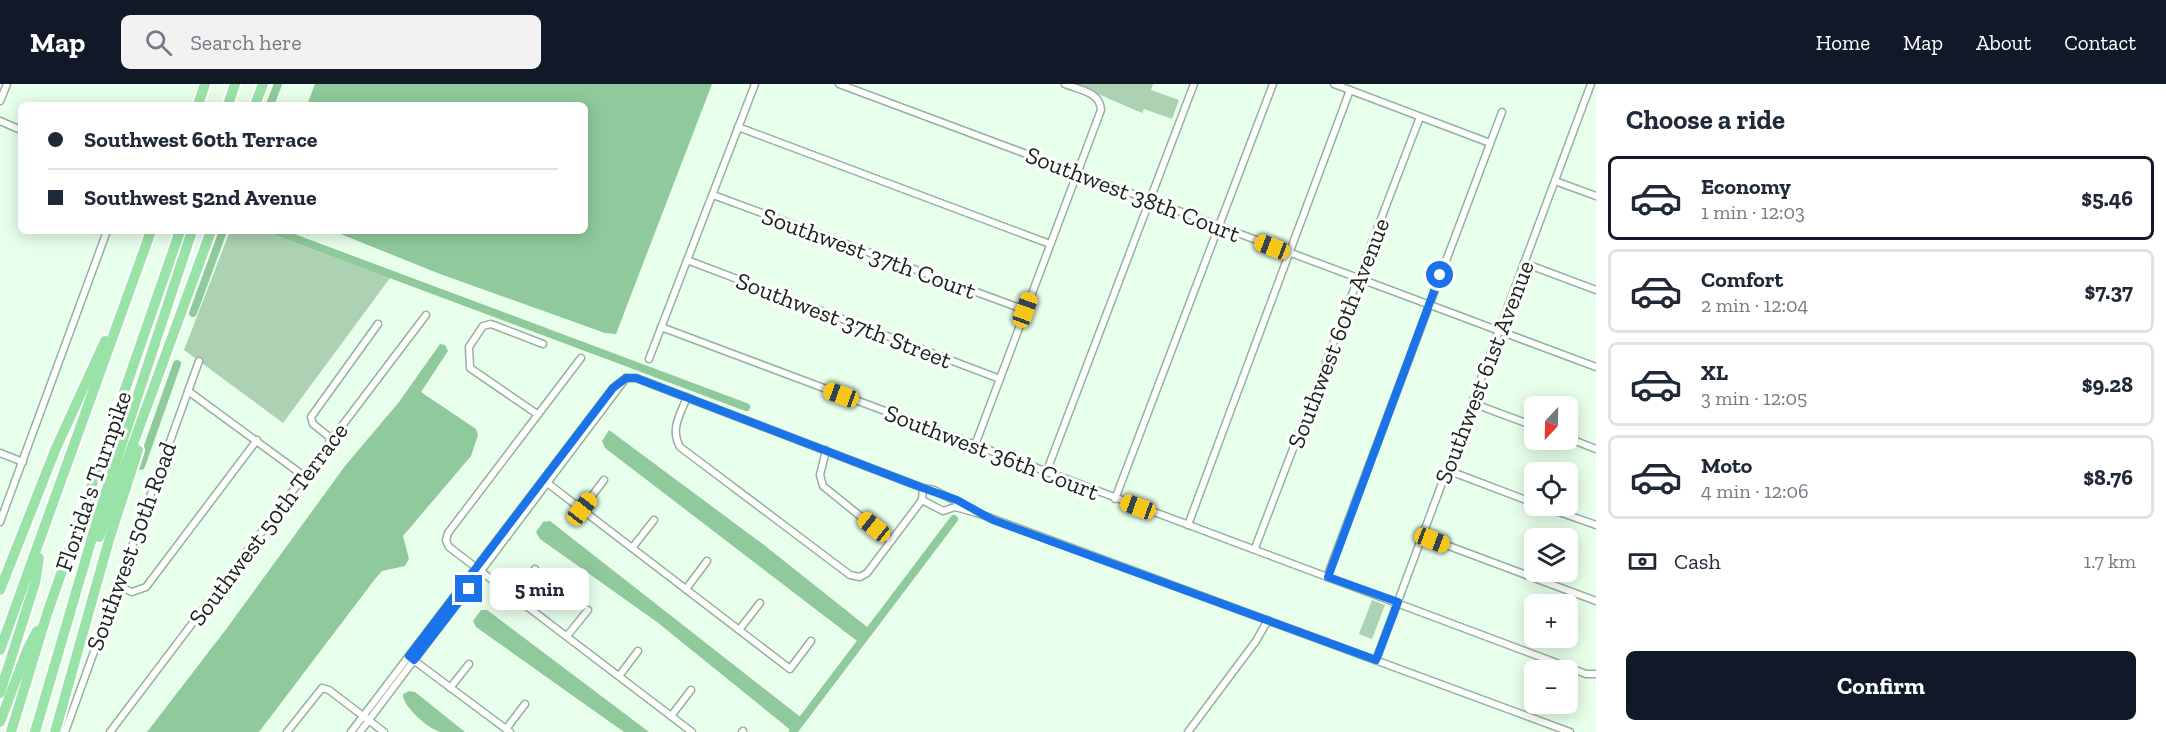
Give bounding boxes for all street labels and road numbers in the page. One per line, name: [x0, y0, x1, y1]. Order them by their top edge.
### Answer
street label: Southwest 38th Court: [1022, 140, 1244, 248]
street label: Southwest 37th Court: [758, 201, 980, 305]
street label: Southwest 60th Avenue: [1281, 214, 1395, 452]
street label: Southwest 61st Avenue: [1428, 256, 1540, 488]
street label: Southwest 37th Street: [732, 266, 956, 375]
street label: Florida's Turnpike: [49, 387, 137, 575]
street label: Southwest 36th Court: [881, 398, 1103, 506]
street label: Southwest 50th Terrace: [182, 417, 354, 631]
street label: Southwest 50th Road: [80, 438, 182, 654]

